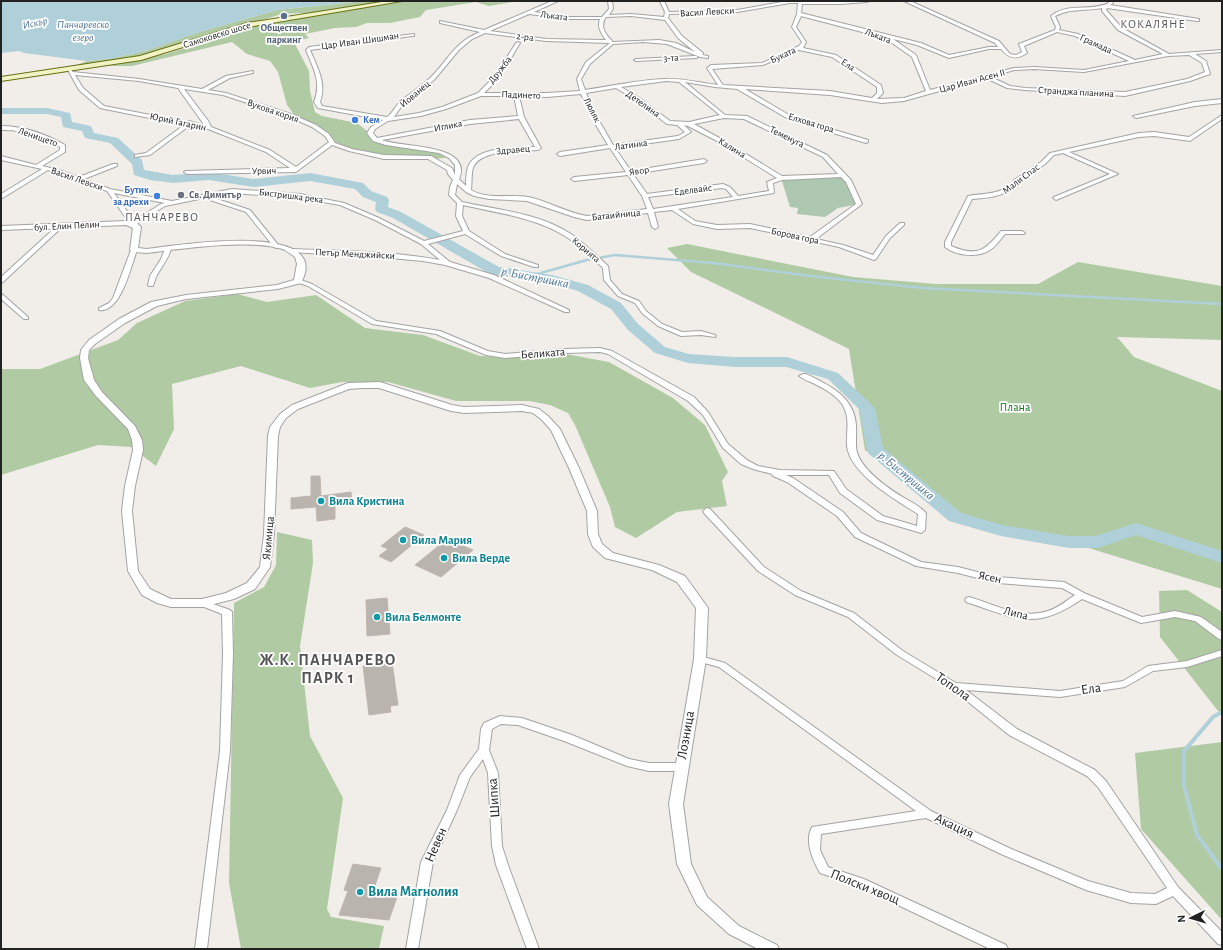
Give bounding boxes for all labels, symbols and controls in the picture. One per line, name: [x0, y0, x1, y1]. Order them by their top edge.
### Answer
street label: Васил Левски: [679, 6, 735, 18]
street label: Лъката: [540, 9, 569, 23]
marker: Обществен паркинг: [279, 11, 289, 21]
water label: Искър: [22, 15, 49, 32]
district label: КОКАЛЯНЕ: [1120, 18, 1186, 30]
water label: Панчаревско езеро: [57, 19, 110, 44]
street label: Самоковско шосе: [182, 20, 252, 50]
place label: Обществен паркинг: [260, 23, 308, 45]
street label: Лъката: [863, 26, 893, 46]
street label: Цар Иван Шишман: [320, 31, 400, 51]
street label: 2-ра: [516, 31, 535, 43]
street label: Грамада: [1078, 32, 1114, 56]
street label: Буката: [769, 45, 798, 65]
street label: 3-та: [663, 53, 679, 63]
street label: Дружба: [486, 54, 514, 86]
street label: Ела: [839, 57, 857, 73]
street label: Цар Иван Асен II: [938, 67, 1006, 95]
street label: Йованец: [397, 77, 432, 109]
street label: Странджа планина: [1038, 85, 1115, 99]
street label: Падинето: [501, 89, 541, 101]
street label: Детелина: [624, 89, 662, 119]
street label: Люляк: [581, 96, 603, 124]
street label: Вукова кория: [246, 97, 300, 125]
street label: Юрий Гагарин: [149, 111, 207, 133]
street label: Елхова гора: [787, 111, 836, 135]
marker: Кем: [350, 115, 360, 125]
place label: Кем: [363, 115, 380, 125]
street label: Иглика: [433, 118, 463, 134]
street label: Теменуга: [768, 124, 806, 150]
street label: Ленището: [17, 126, 59, 148]
street label: Калина: [717, 136, 748, 160]
street label: Латинка: [614, 138, 649, 152]
street label: Здравец: [495, 143, 531, 156]
street label: Мали Спас: [1001, 162, 1041, 196]
street label: Явор: [628, 164, 650, 178]
street label: Васил Левски: [50, 165, 104, 193]
street label: Урвич: [252, 166, 276, 176]
street label: Еделвайс: [674, 183, 712, 197]
place label: Бутик за дрехи: [113, 185, 149, 207]
street label: Бистришка река: [258, 187, 324, 205]
marker: Св. Димитър: [176, 190, 186, 200]
place label: Св. Димитър: [189, 190, 241, 200]
marker: Бутик за дрехи: [152, 191, 162, 201]
street label: Батаийница: [591, 207, 641, 223]
district label: ПАНЧАРЕВО: [125, 211, 199, 223]
street label: бул. Елин Пелин: [34, 219, 100, 233]
street label: Борова гора: [770, 226, 820, 246]
street label: Корията: [570, 235, 602, 265]
street label: Петър Менджийски: [315, 247, 395, 261]
water label: р. Бистришка: [500, 265, 570, 291]
street label: Беликата: [520, 345, 566, 361]
park label: Плана: [1000, 401, 1031, 413]
water label: р. Бистришка: [876, 449, 937, 503]
place label: Вила Кристина: [329, 495, 405, 507]
marker: Вила Кристина: [316, 496, 326, 506]
street label: Якимица: [260, 515, 276, 560]
place label: Вила Мария: [411, 534, 472, 546]
marker: Вила Мария: [398, 535, 408, 545]
place label: Вила Верде: [452, 552, 511, 564]
marker: Вила Верде: [439, 553, 449, 563]
street label: Ясен: [977, 569, 1003, 585]
street label: Липа: [1002, 604, 1030, 622]
place label: Вила Белмонте: [385, 611, 461, 623]
marker: Вила Белмонте: [372, 612, 382, 622]
district label: Ж.К. ПАНЧАРЕВО ПАРК 1: [260, 652, 396, 686]
street label: Топола: [933, 670, 974, 704]
street label: Ела: [1080, 681, 1103, 697]
street label: Лозница: [675, 709, 697, 760]
street label: Шипка: [486, 777, 502, 818]
street label: Акация: [932, 811, 976, 841]
street label: Невен: [422, 825, 450, 865]
street label: Полски хвощ: [828, 867, 902, 907]
place label: Вила Магнолия: [368, 885, 459, 899]
marker: Вила Магнолия: [355, 887, 365, 897]
north arrow: [1171, 898, 1211, 938]
text: N: [1176, 915, 1187, 923]

